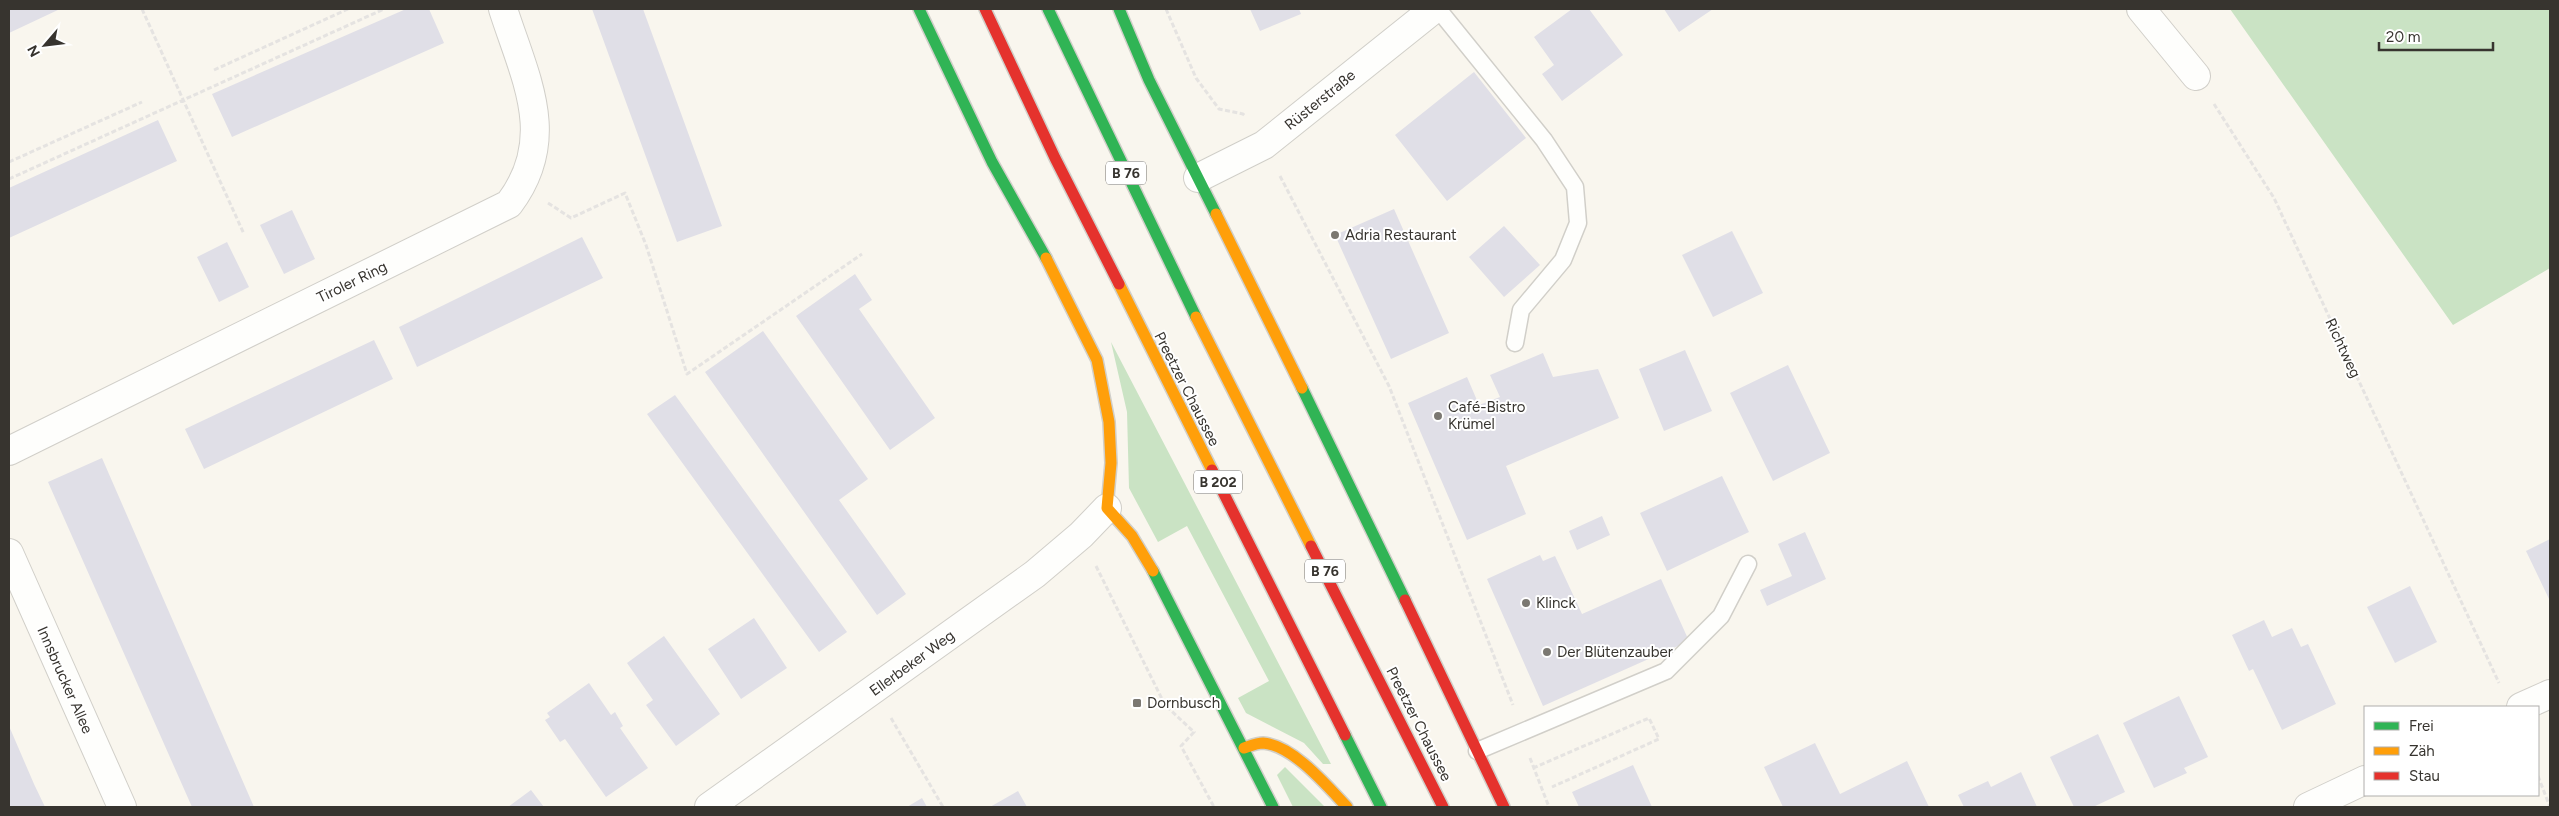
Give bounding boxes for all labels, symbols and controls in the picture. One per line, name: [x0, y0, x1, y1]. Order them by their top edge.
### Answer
north arrow: [20, 20, 70, 70]
scale bar: [2379, 20, 2493, 52]
text: 20 m: [2386, 28, 2420, 46]
text: N: [24, 42, 44, 60]
street label: Rüsterstraße: [1281, 66, 1359, 134]
road number: B 76: [1106, 162, 1146, 184]
place label: Adria Restaurant: [1345, 226, 1457, 244]
marker: Adria Restaurant: [1329, 229, 1341, 241]
street label: Tiroler Ring: [314, 257, 390, 307]
street label: Richtweg: [2321, 315, 2365, 381]
street label: Preetzer Chaussee: [1150, 329, 1224, 449]
place label: Café-Bistro Krümel: [1448, 398, 1526, 433]
marker: Café-Bistro Krümel: [1432, 410, 1444, 422]
road number: B 202: [1194, 471, 1242, 494]
road number: B 76: [1305, 560, 1345, 582]
place label: Klinck: [1536, 594, 1576, 612]
marker: Klinck: [1520, 597, 1532, 609]
street label: Innsbrucker Allee: [33, 624, 97, 736]
street label: Ellerbeker Weg: [866, 626, 958, 700]
place label: Der Blütenzauber: [1557, 643, 1673, 661]
marker: Der Blütenzauber: [1541, 646, 1553, 658]
street label: Preetzer Chaussee: [1382, 664, 1456, 784]
place label: Dornbusch: [1147, 694, 1220, 712]
marker: Dornbusch: [1131, 697, 1143, 709]
legend: [2364, 706, 2539, 796]
text: Frei: [2409, 717, 2434, 735]
text: Zäh: [2409, 742, 2435, 760]
text: Stau: [2409, 767, 2440, 785]

